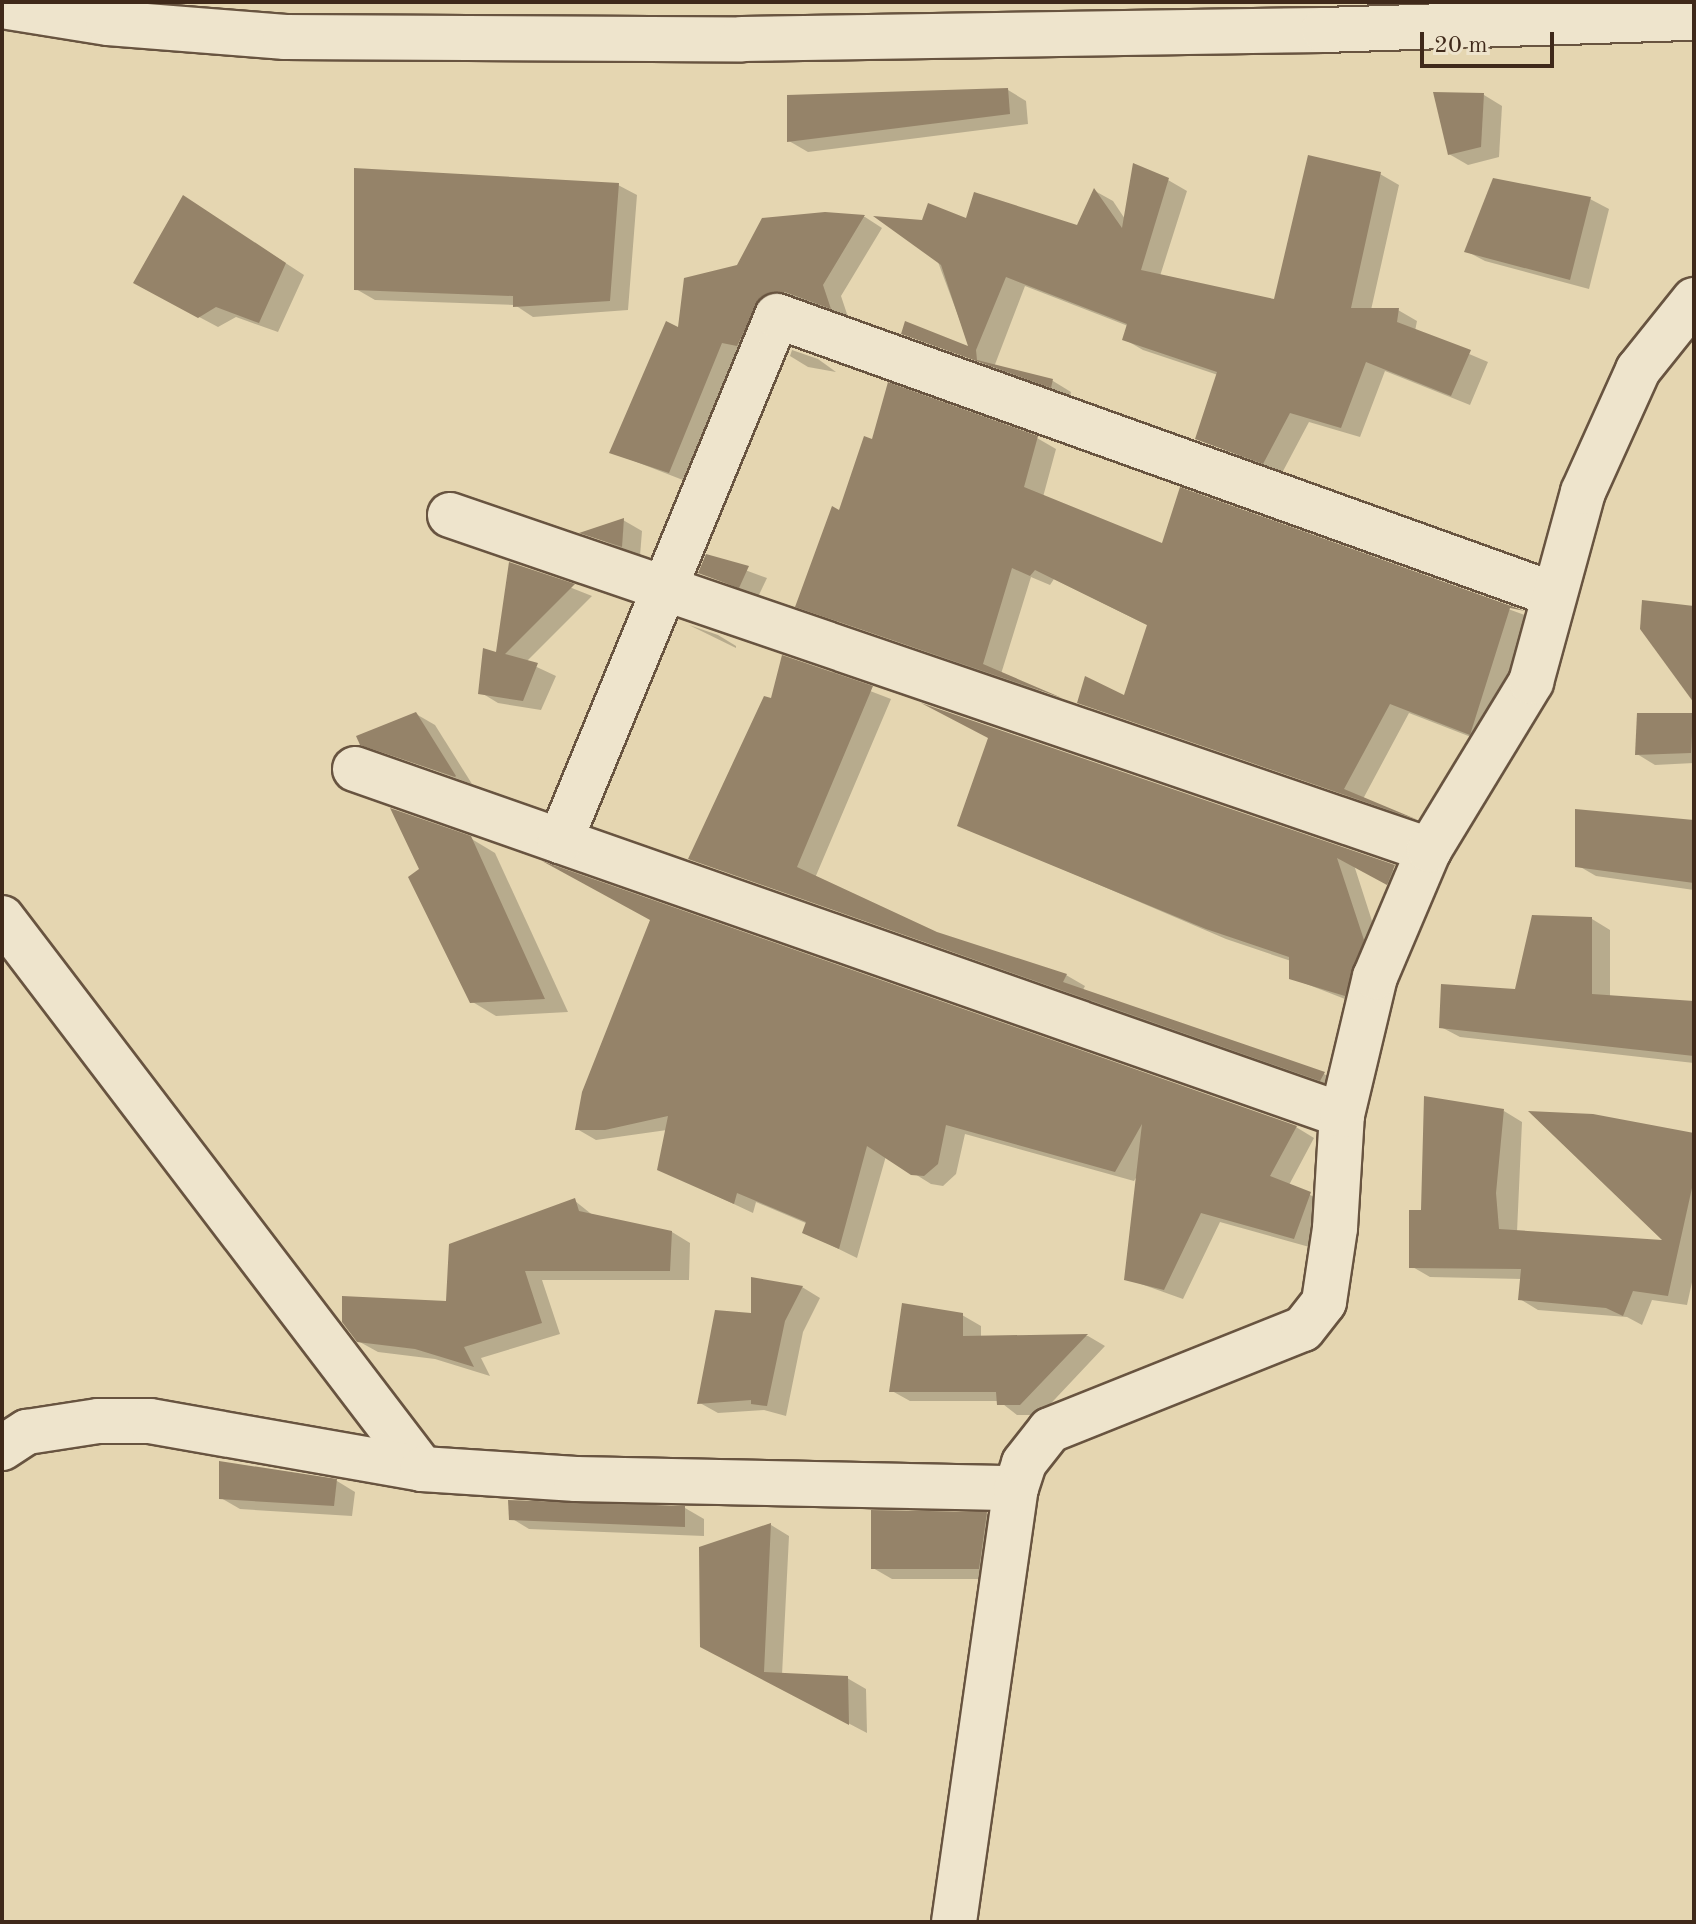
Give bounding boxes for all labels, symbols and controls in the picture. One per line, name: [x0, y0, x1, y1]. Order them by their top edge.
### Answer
scale bar: [1424, 16, 1558, 66]
text: 20 m: [1434, 34, 1488, 58]

